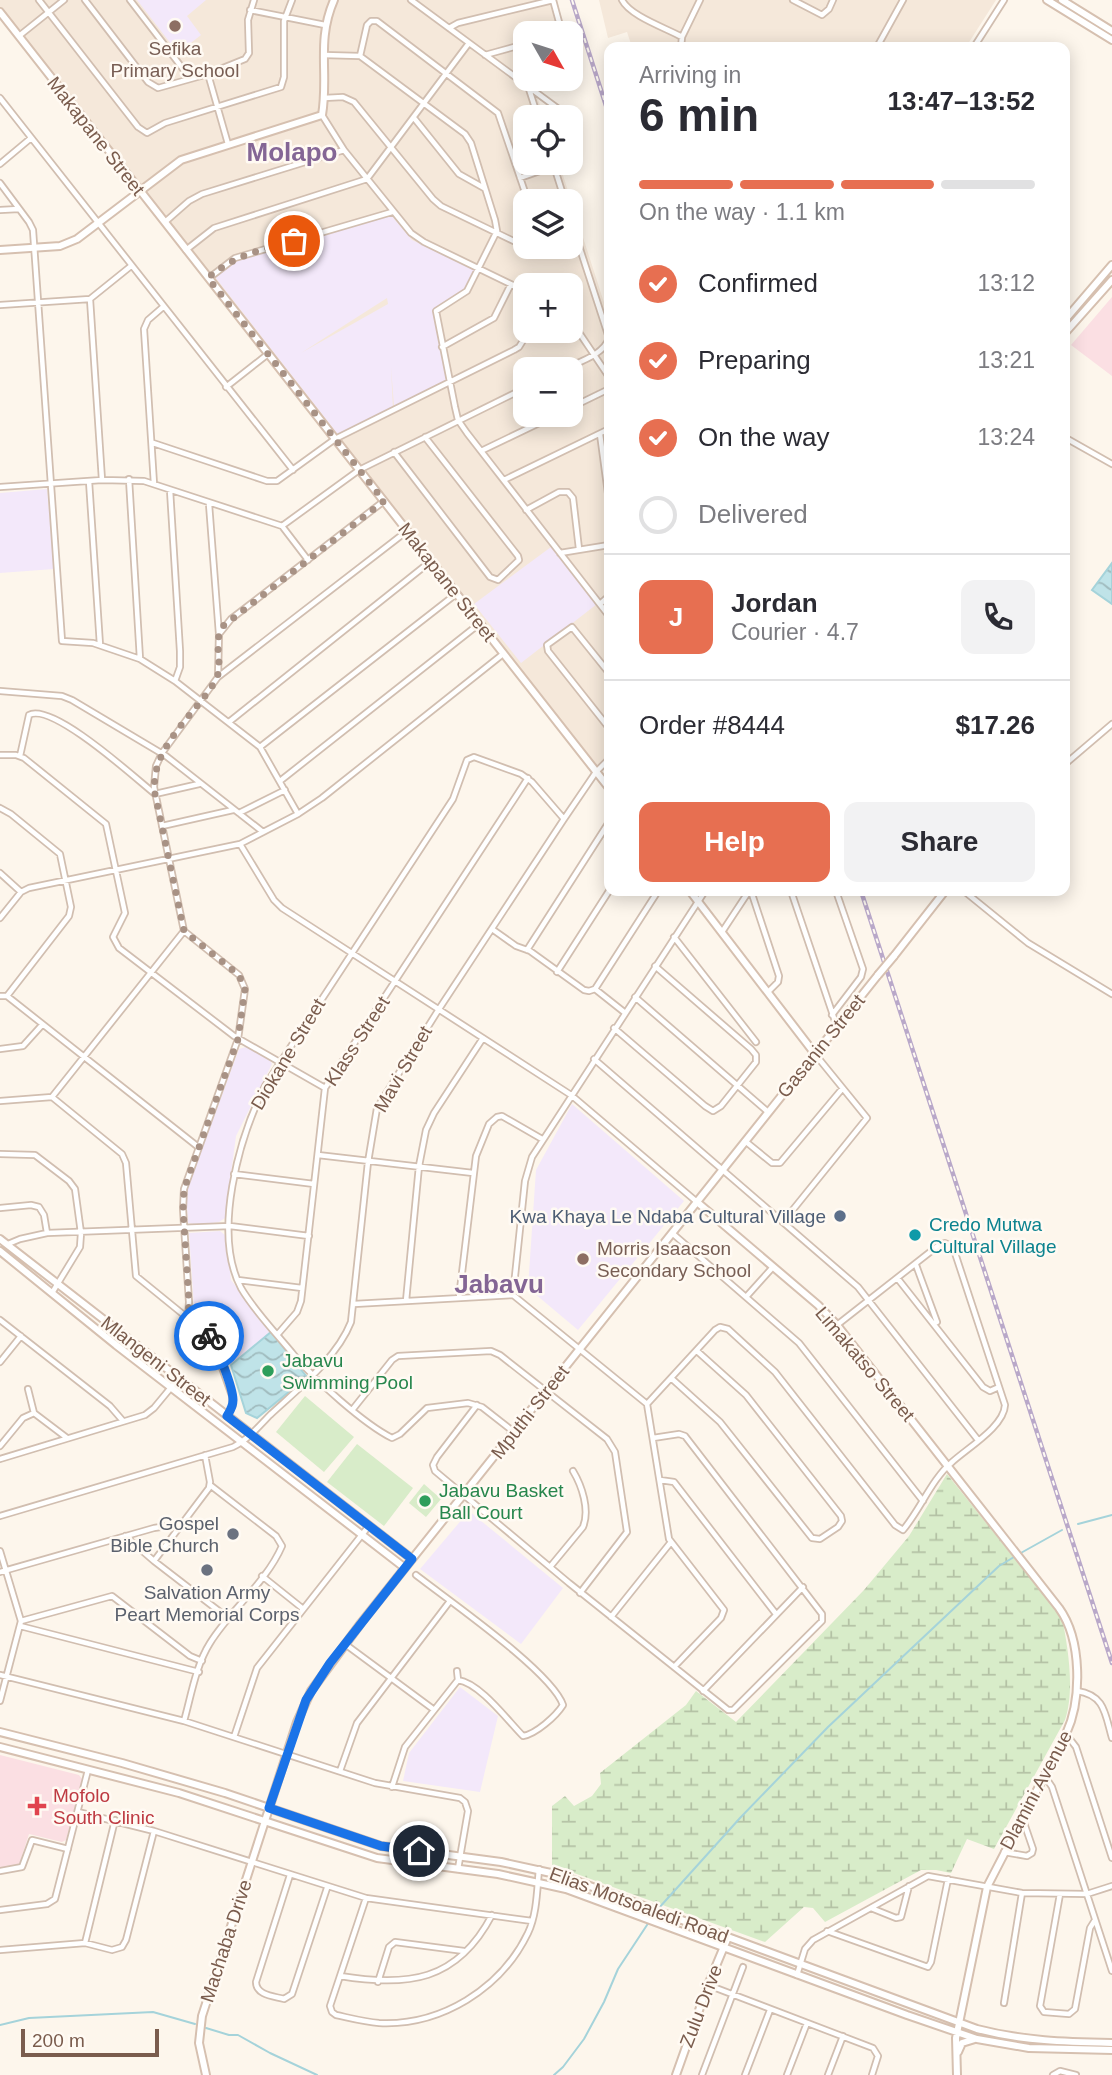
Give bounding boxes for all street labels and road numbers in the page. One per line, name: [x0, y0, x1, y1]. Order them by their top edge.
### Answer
street label: Makapane Street: [43, 73, 149, 200]
street label: Makapane Street: [394, 519, 500, 646]
street label: Gasanin Street: [773, 990, 869, 1102]
street label: Klass Street: [320, 992, 394, 1090]
street label: Diokane Street: [247, 994, 330, 1113]
street label: Mavi Street: [370, 1022, 436, 1116]
street label: Limakatso Street: [811, 1303, 919, 1426]
street label: Mlangeni Street: [97, 1312, 215, 1411]
street label: Mputhi Street: [487, 1360, 574, 1463]
street label: Dlamini Avenue: [996, 1727, 1076, 1853]
street label: Elias Motsoaledi Road: [547, 1863, 731, 1947]
street label: Machaba Drive: [196, 1877, 256, 2005]
street label: Zulu Drive: [676, 1962, 726, 2050]

